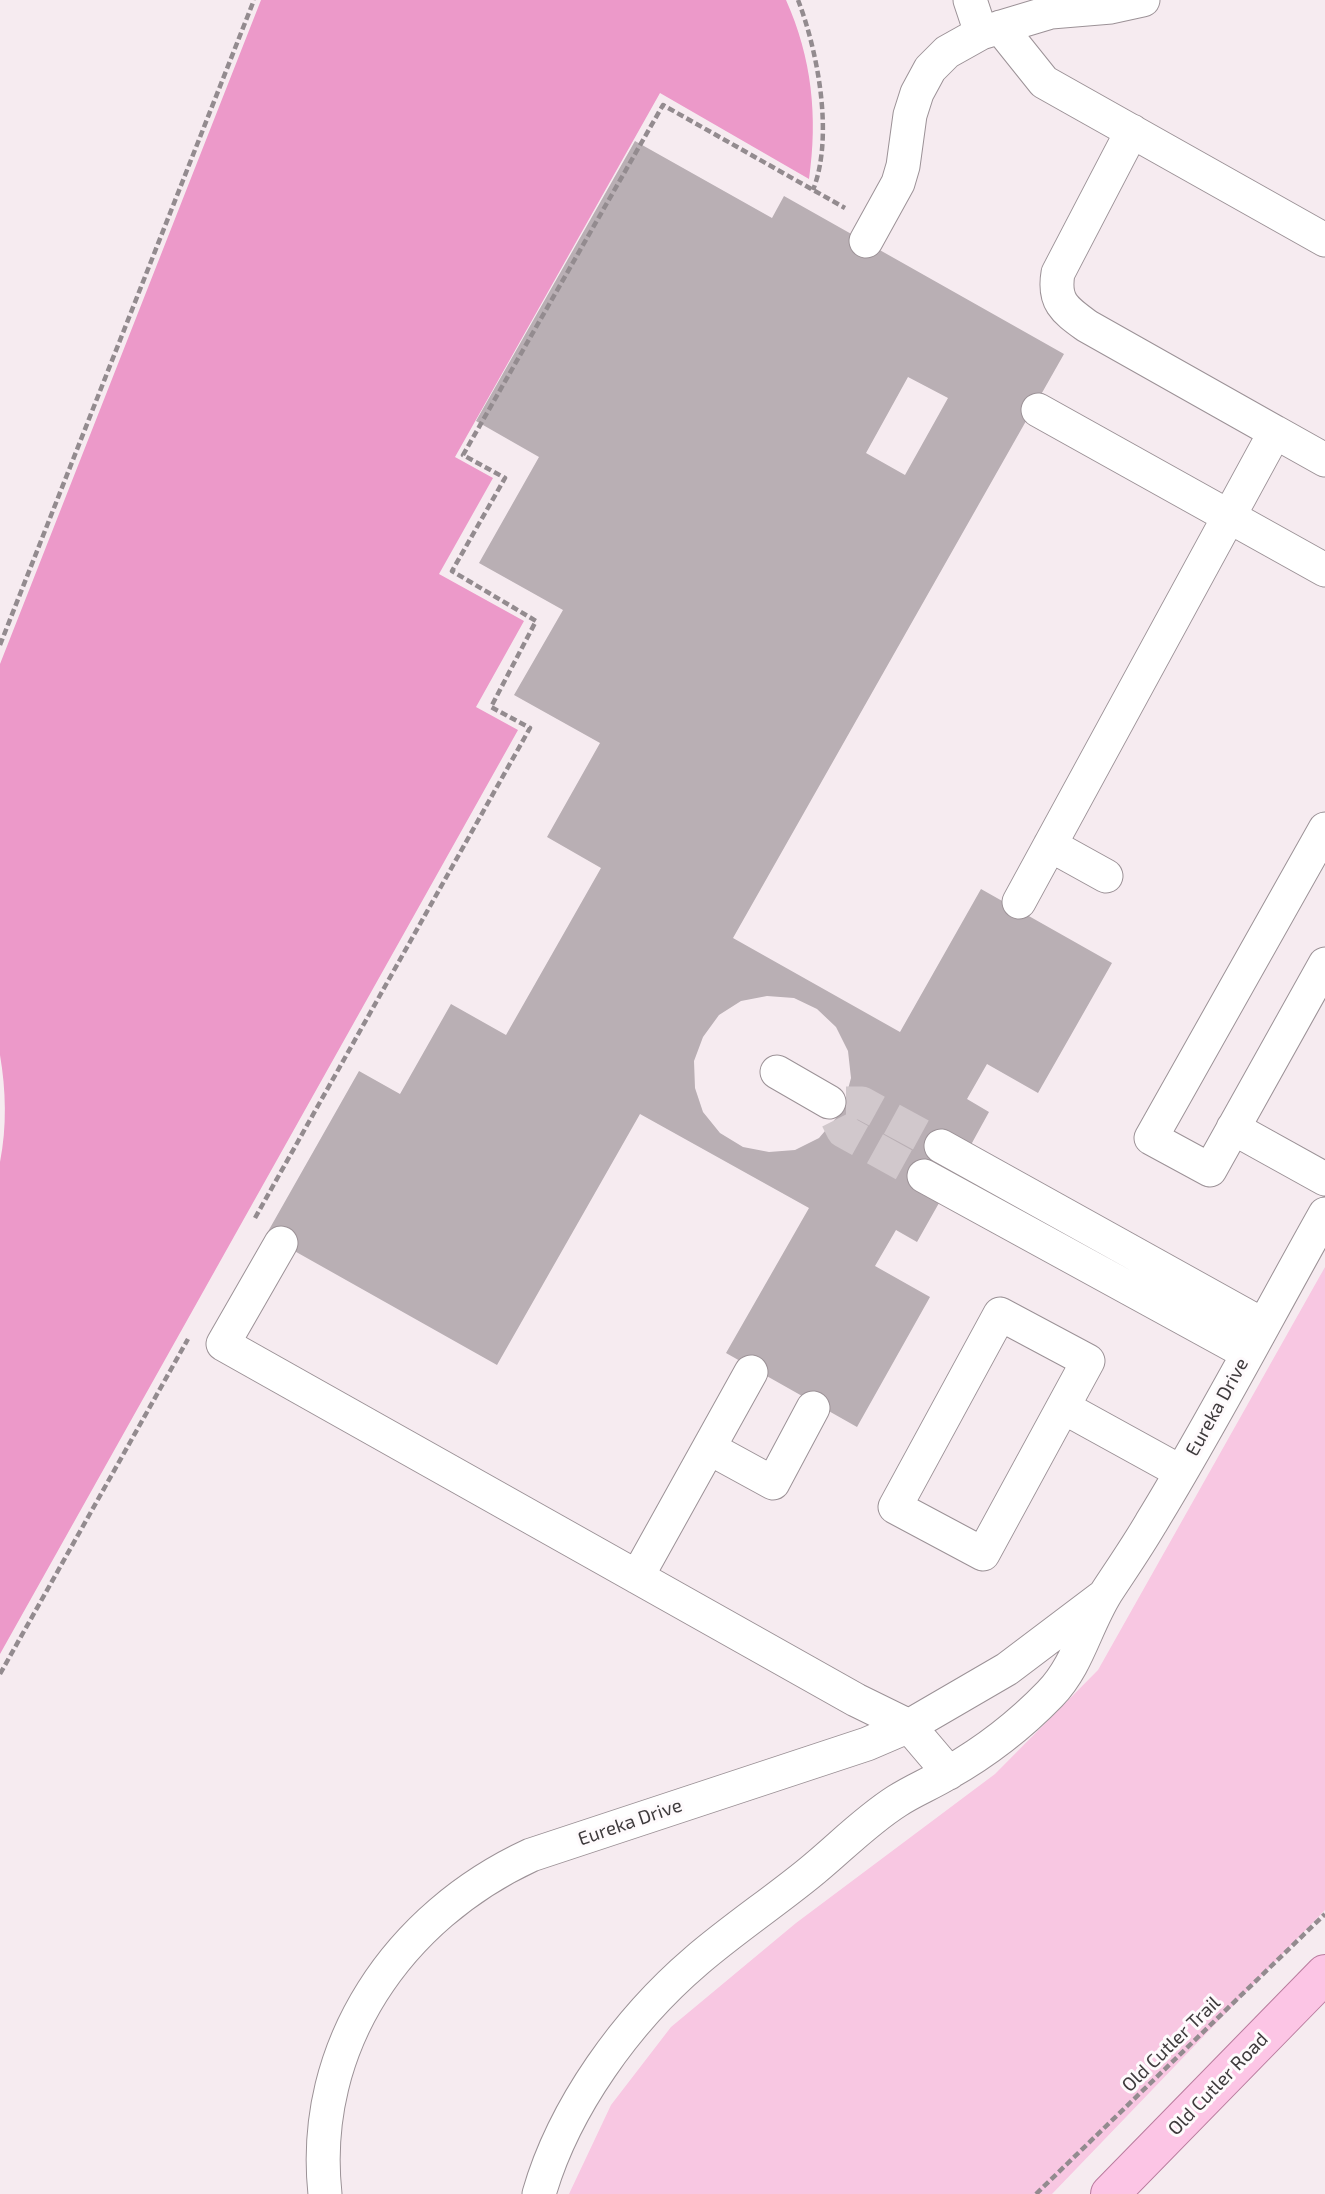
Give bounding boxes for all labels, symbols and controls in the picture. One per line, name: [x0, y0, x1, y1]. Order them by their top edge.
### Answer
street label: Eureka Drive: [1181, 1354, 1253, 1460]
street label: Eureka Drive: [575, 1794, 685, 1850]
street label: Old Cutler Trail: [1117, 1991, 1225, 2097]
street label: Old Cutler Road: [1163, 2028, 1273, 2140]

